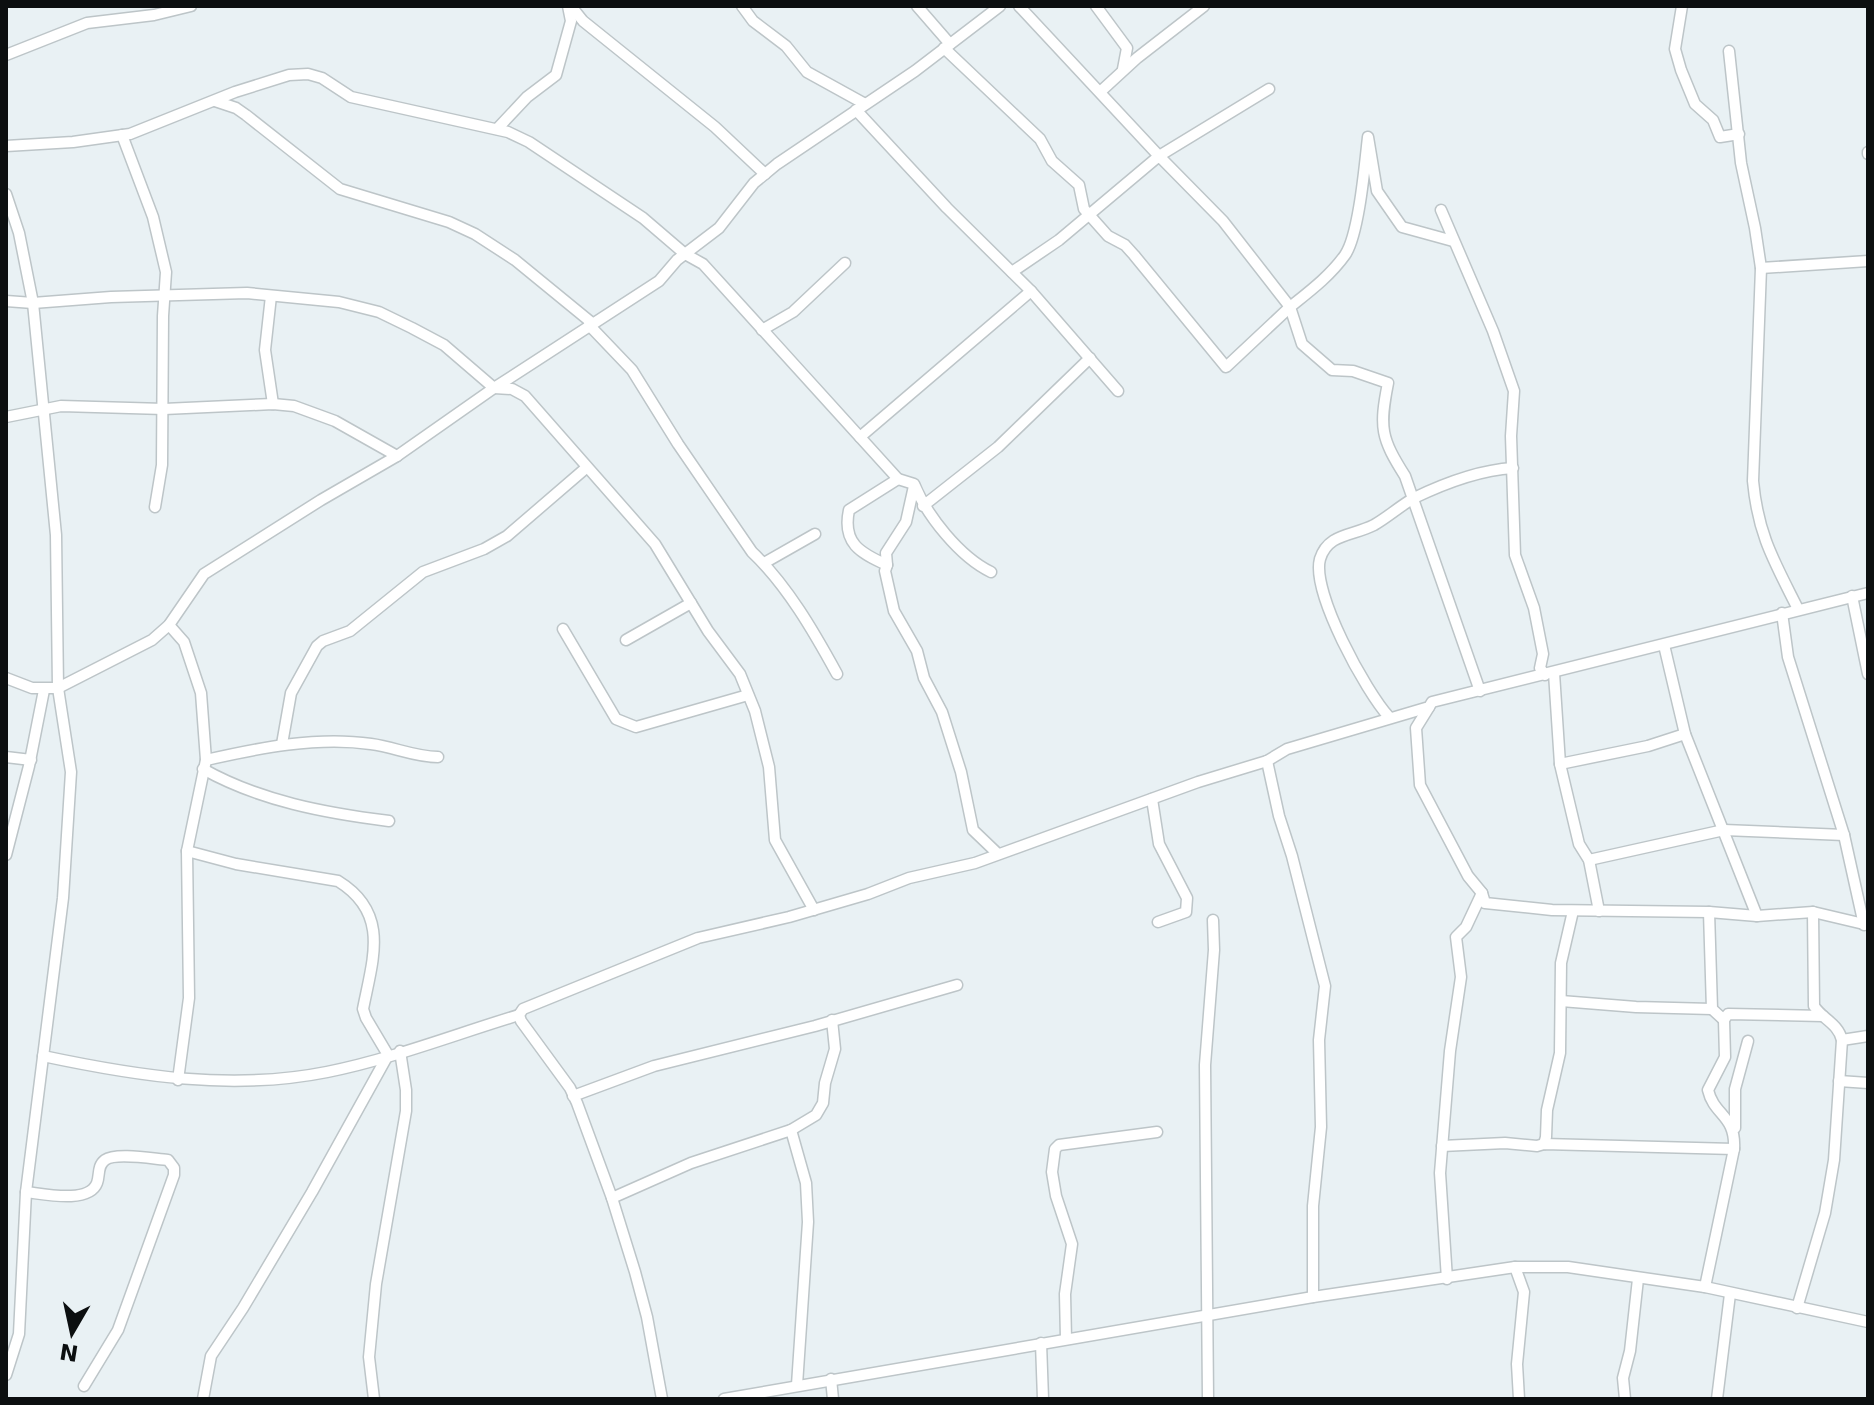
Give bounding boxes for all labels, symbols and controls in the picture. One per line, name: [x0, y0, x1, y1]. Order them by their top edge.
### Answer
north arrow: [32, 1293, 112, 1373]
text: N: [58, 1338, 80, 1366]

